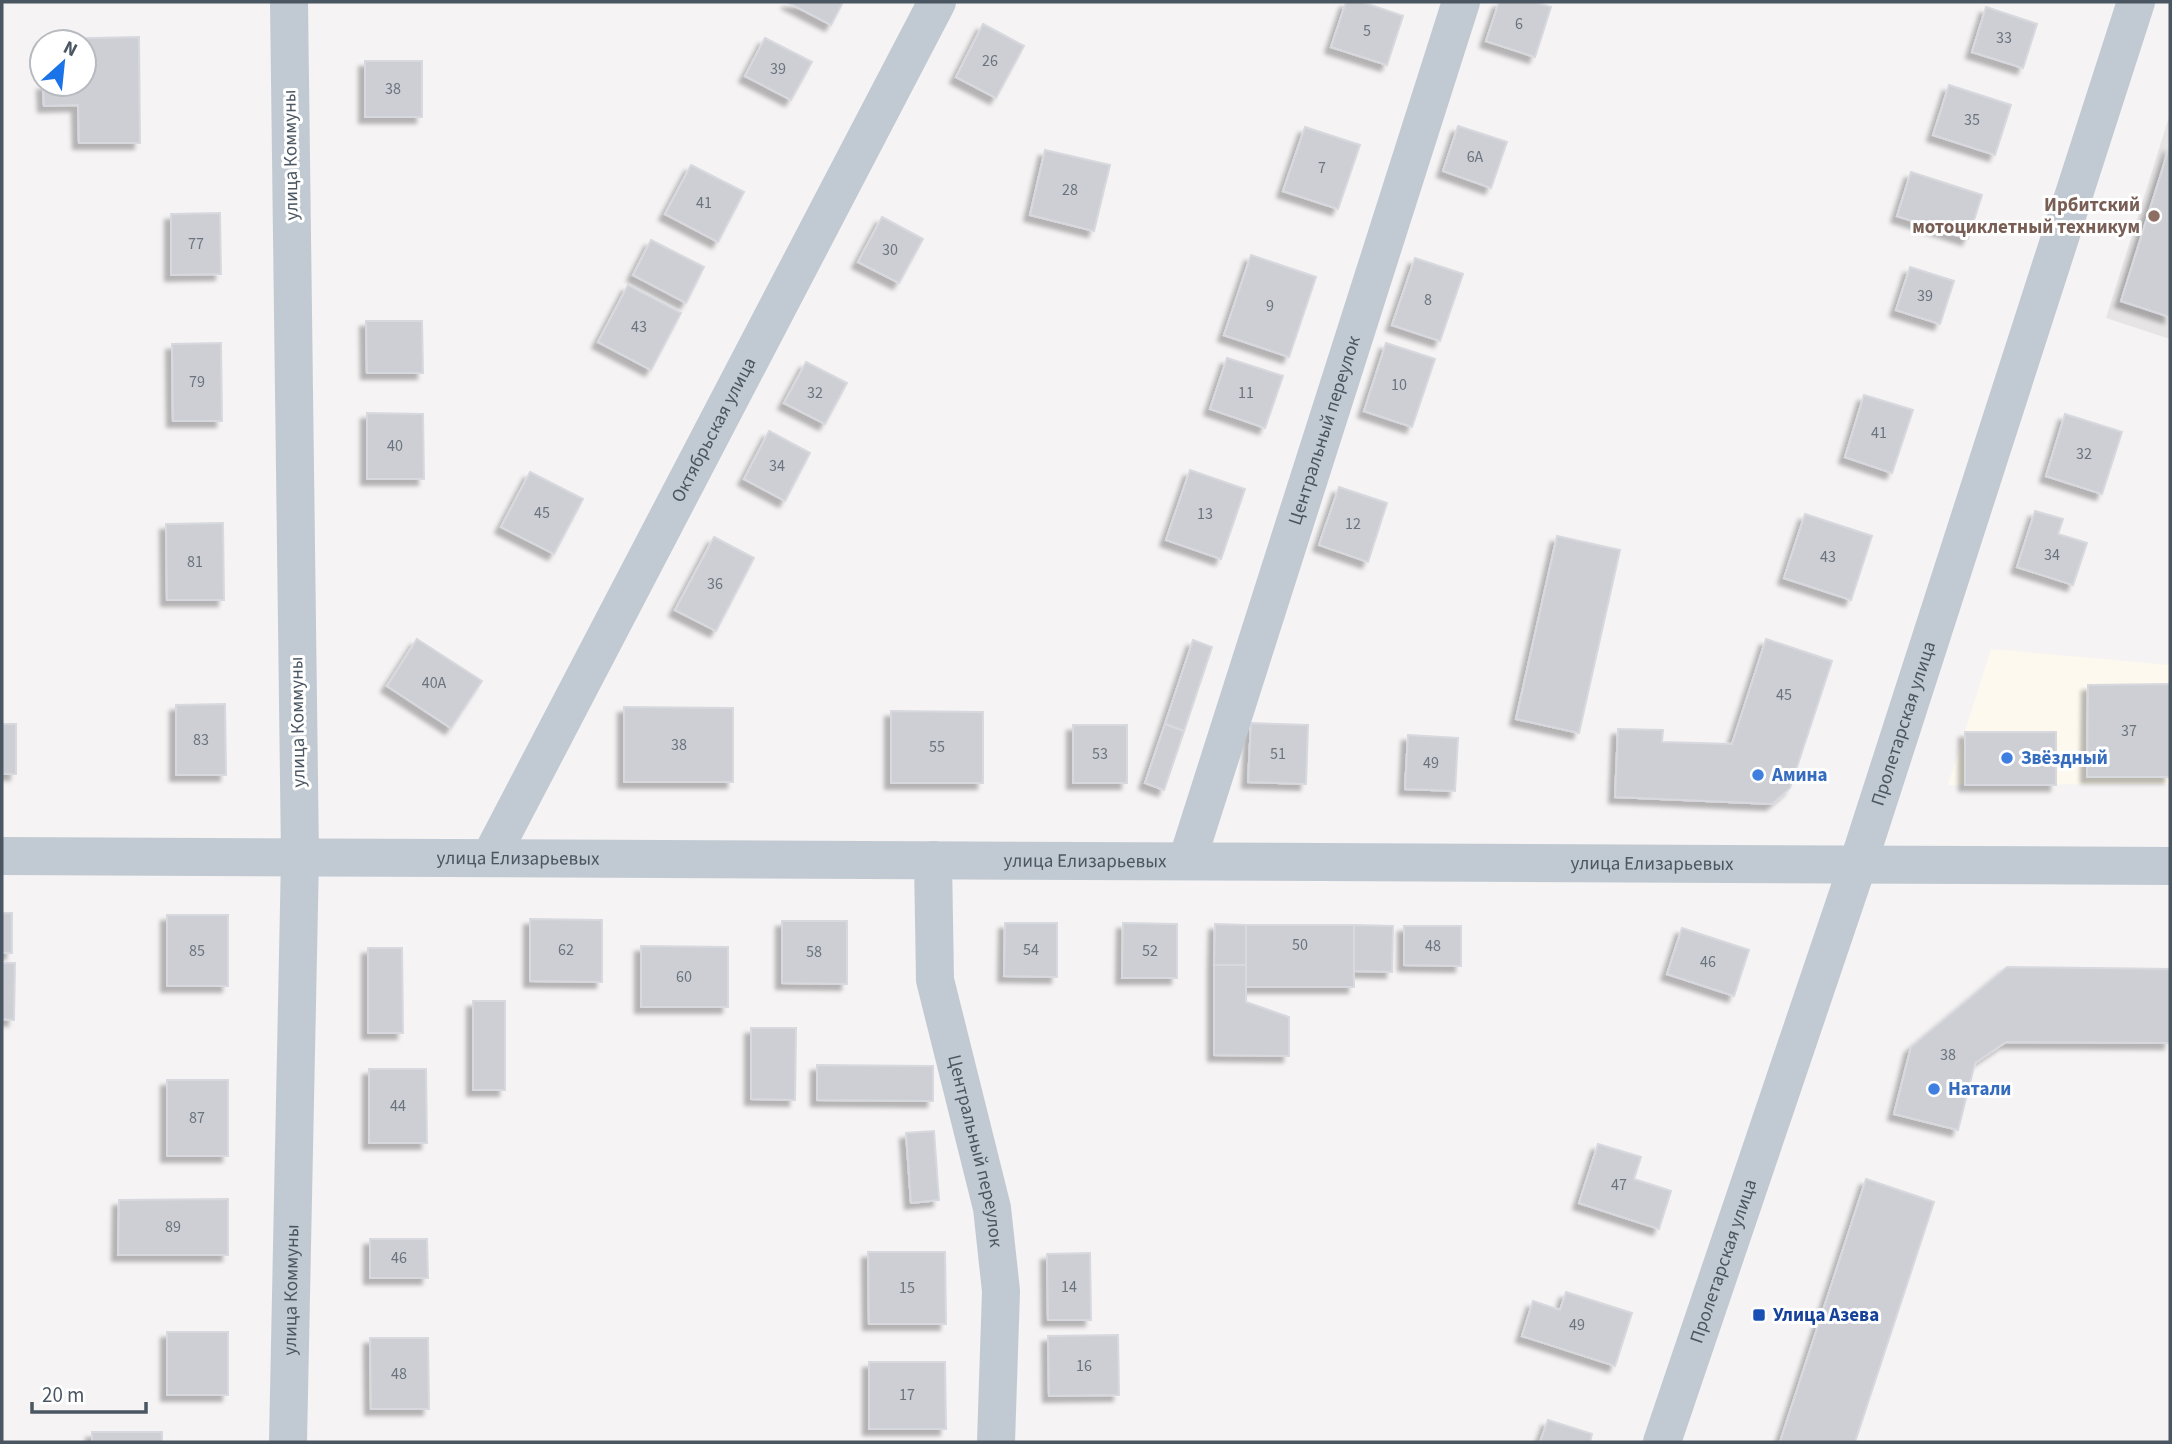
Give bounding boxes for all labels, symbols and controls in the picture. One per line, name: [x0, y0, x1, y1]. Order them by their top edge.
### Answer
house number: 6: [1515, 13, 1523, 35]
house number: 5: [1363, 20, 1371, 42]
house number: 33: [1996, 27, 2012, 49]
north arrow: [28, 28, 98, 98]
text: N: [58, 34, 82, 64]
house number: 26: [982, 50, 998, 72]
house number: 39: [770, 58, 786, 80]
house number: 38: [385, 78, 401, 100]
street label: улица Коммуны: [276, 89, 306, 221]
house number: 35: [1964, 109, 1980, 131]
house number: 6А: [1467, 146, 1484, 168]
house number: 7: [1318, 157, 1326, 179]
house number: 28: [1062, 179, 1078, 201]
house number: 41: [696, 192, 712, 214]
place label: Ирбитский мотоциклетный техникум: [1912, 192, 2140, 241]
marker: Ирбитский мотоциклетный техникум: [2146, 208, 2162, 224]
house number: 77: [188, 233, 204, 255]
house number: 30: [882, 239, 898, 261]
house number: 39: [1917, 285, 1933, 307]
house number: 8: [1424, 289, 1432, 311]
house number: 9: [1266, 295, 1274, 317]
house number: 43: [631, 316, 647, 338]
street label: Центральный переулок: [1282, 332, 1367, 528]
street label: Октябрьская улица: [664, 352, 763, 507]
house number: 79: [189, 371, 205, 393]
house number: 10: [1391, 374, 1407, 396]
house number: 32: [807, 382, 823, 404]
house number: 11: [1238, 382, 1254, 404]
house number: 41: [1871, 422, 1887, 444]
house number: 40: [387, 435, 403, 457]
house number: 32: [2076, 443, 2092, 465]
house number: 34: [769, 455, 785, 477]
house number: 45: [534, 502, 550, 524]
house number: 13: [1197, 503, 1213, 525]
house number: 12: [1345, 513, 1361, 535]
house number: 34: [2044, 544, 2060, 566]
house number: 43: [1820, 546, 1836, 568]
house number: 81: [187, 551, 203, 573]
house number: 36: [707, 573, 723, 595]
street label: Пролетарская улица: [1864, 638, 1943, 809]
street label: улица Коммуны: [283, 656, 313, 788]
house number: 40А: [422, 672, 447, 694]
house number: 45: [1776, 684, 1792, 706]
house number: 37: [2121, 720, 2137, 742]
house number: 83: [193, 729, 209, 751]
house number: 38: [671, 734, 687, 756]
house number: 55: [929, 736, 945, 758]
house number: 53: [1092, 743, 1108, 765]
house number: 51: [1270, 743, 1286, 765]
place label: Звёздный: [2021, 745, 2108, 772]
marker: Звёздный: [1999, 750, 2015, 766]
house number: 49: [1423, 752, 1439, 774]
place label: Амина: [1771, 762, 1828, 789]
marker: Амина: [1750, 767, 1766, 783]
street label: улица Елизарьевых: [436, 845, 600, 872]
street label: улица Елизарьевых: [1003, 847, 1167, 875]
street label: улица Елизарьевых: [1570, 850, 1734, 877]
house number: 50: [1292, 934, 1308, 956]
house number: 48: [1425, 935, 1441, 957]
house number: 62: [558, 939, 574, 961]
house number: 54: [1023, 939, 1039, 961]
house number: 85: [189, 940, 205, 962]
house number: 52: [1142, 940, 1158, 962]
house number: 58: [806, 941, 822, 963]
house number: 46: [1700, 951, 1716, 973]
house number: 60: [676, 966, 692, 988]
house number: 38: [1940, 1044, 1956, 1066]
street label: Центральный переулок: [941, 1052, 1010, 1249]
place label: Натали: [1948, 1076, 2011, 1103]
marker: Натали: [1926, 1081, 1942, 1097]
house number: 44: [390, 1095, 406, 1117]
house number: 87: [189, 1107, 205, 1129]
house number: 47: [1611, 1174, 1627, 1196]
street label: Пролетарская улица: [1683, 1175, 1764, 1347]
house number: 89: [165, 1216, 181, 1238]
street label: улица Коммуны: [276, 1224, 306, 1356]
house number: 46: [391, 1247, 407, 1269]
house number: 14: [1061, 1276, 1077, 1298]
house number: 15: [899, 1277, 915, 1299]
place label: Улица Азева: [1773, 1302, 1879, 1329]
marker: Улица Азева: [1751, 1307, 1767, 1323]
house number: 49: [1569, 1314, 1585, 1336]
house number: 16: [1076, 1355, 1092, 1377]
house number: 48: [391, 1363, 407, 1385]
scale bar: [32, 1370, 145, 1414]
text: 20 m: [42, 1380, 84, 1410]
house number: 17: [899, 1384, 915, 1406]

